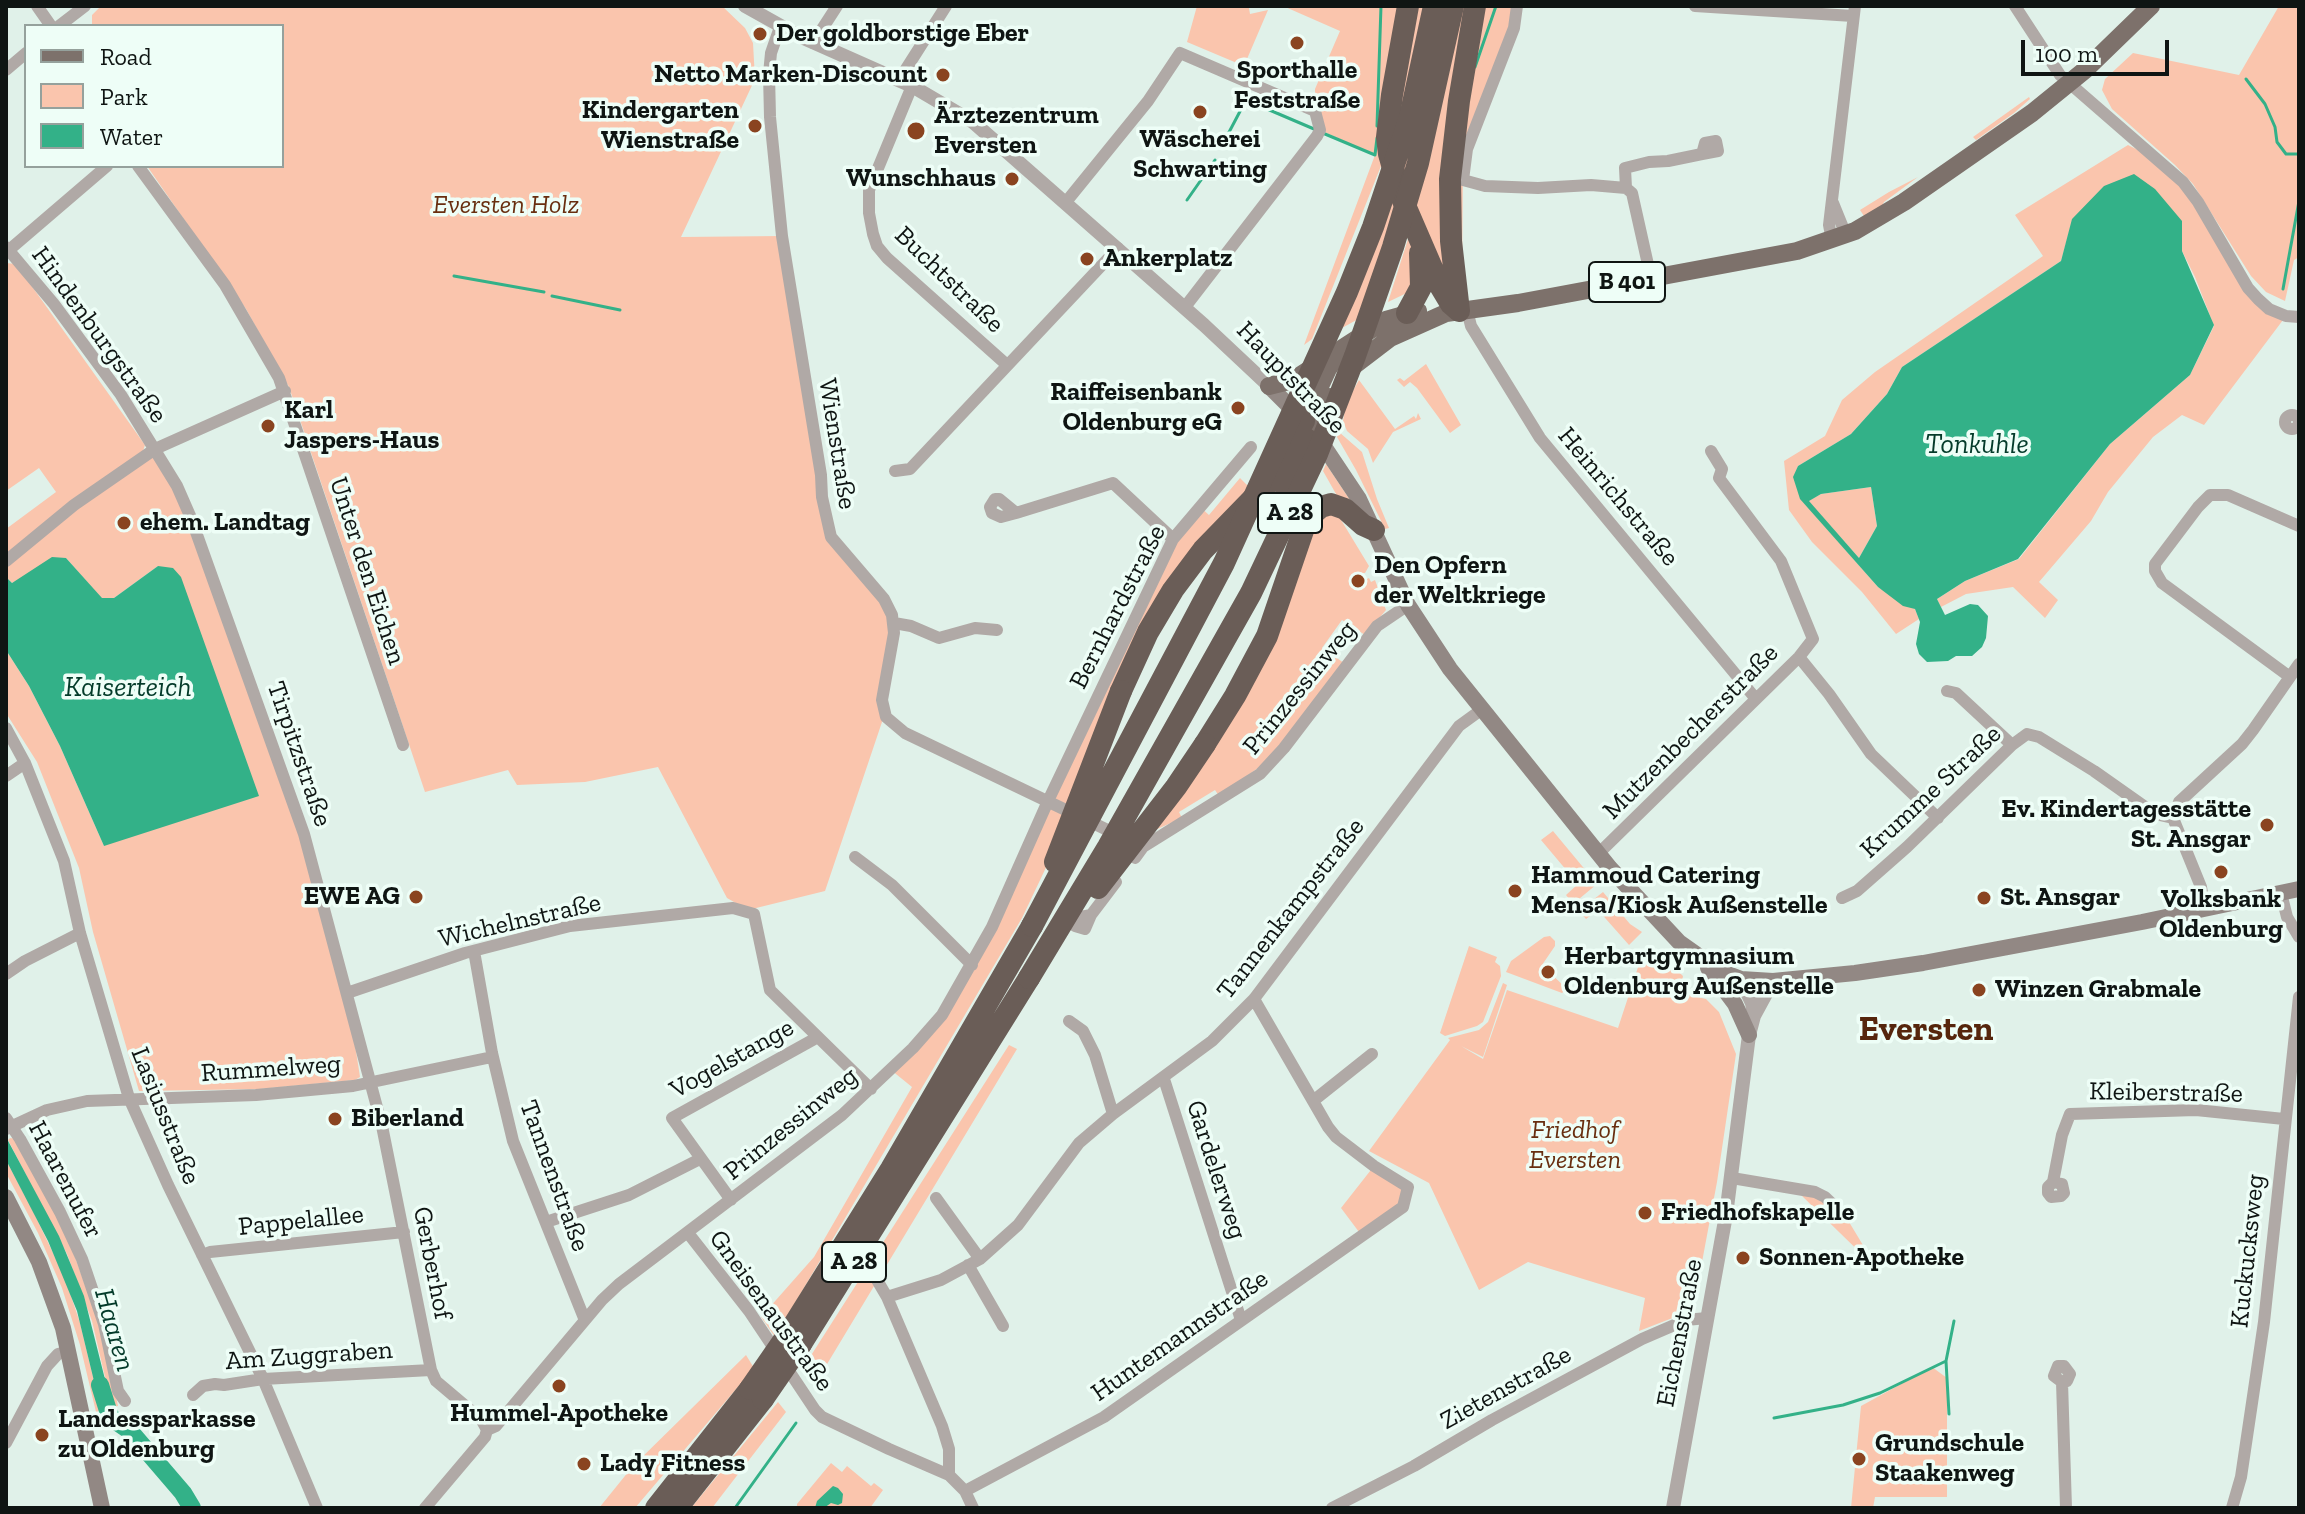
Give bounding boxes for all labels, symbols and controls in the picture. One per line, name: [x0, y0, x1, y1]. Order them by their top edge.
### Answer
place label: Der goldborstige Eber: [776, 18, 1029, 50]
legend: [24, 24, 284, 168]
scale bar: [2025, 24, 2173, 74]
marker: Der goldborstige Eber: [751, 25, 769, 43]
marker: Sporthalle Feststraße: [1288, 34, 1306, 52]
text: 100 m: [2035, 39, 2098, 68]
text: Road: [100, 42, 152, 71]
place label: Sporthalle Feststraße: [1234, 55, 1360, 116]
place label: Netto Marken-Discount: [654, 59, 927, 91]
marker: Netto Marken-Discount: [934, 66, 952, 84]
text: Park: [100, 82, 148, 111]
place label: Kindergarten Wienstraße: [582, 95, 739, 156]
place label: Ärztezentrum Eversten: [934, 100, 1099, 162]
marker: Wäscherei Schwarting: [1191, 103, 1209, 121]
marker: Kindergarten Wienstraße: [746, 117, 764, 135]
marker: Ärztezentrum Eversten: [905, 120, 927, 142]
text: Water: [100, 122, 163, 151]
place label: Wäscherei Schwarting: [1133, 124, 1267, 186]
place label: Wunschhaus: [846, 163, 996, 195]
marker: Wunschhaus: [1003, 170, 1021, 188]
park label: Eversten Holz: [433, 190, 579, 222]
street label: Buchtstraße: [888, 220, 1010, 340]
street label: Hindenburgstraße: [25, 241, 173, 429]
place label: Ankerplatz: [1103, 243, 1233, 275]
marker: Ankerplatz: [1078, 250, 1096, 268]
road number: B 401: [1589, 262, 1665, 302]
street label: Hauptstraße: [1230, 315, 1352, 441]
street label: Wienstraße: [811, 376, 863, 512]
place label: Raiffeisenbank Oldenburg eG: [1050, 377, 1222, 438]
place label: Karl Jaspers-Haus: [284, 395, 439, 456]
marker: Raiffeisenbank Oldenburg eG: [1229, 399, 1247, 417]
marker: Karl Jaspers-Haus: [259, 417, 277, 435]
street label: Heinrichstraße: [1551, 421, 1685, 573]
water label: Tonkuhle: [1925, 428, 2029, 462]
street label: Unter den Eichen: [322, 473, 412, 669]
road number: A 28: [1258, 493, 1322, 533]
place label: ehem. Landtag: [140, 507, 310, 539]
marker: ehem. Landtag: [115, 514, 133, 532]
street label: Bernhardstraße: [1063, 520, 1173, 694]
place label: Den Opfern der Weltkriege: [1374, 550, 1546, 612]
marker: Den Opfern der Weltkriege: [1349, 572, 1367, 590]
street label: Prinzessinweg: [1237, 615, 1363, 761]
street label: Mutzenbecherstraße: [1597, 638, 1785, 826]
water label: Kaiserteich: [64, 671, 192, 705]
street label: Tirpitzstraße: [260, 677, 338, 831]
street label: Krumme Straße: [1854, 719, 2008, 865]
place label: Ev. Kindertagesstätte St. Ansgar: [2001, 794, 2251, 856]
street label: Tannenkampstraße: [1211, 812, 1371, 1006]
marker: Ev. Kindertagesstätte St. Ansgar: [2258, 816, 2276, 834]
place label: Hammoud Catering Mensa/Kiosk Außenstelle: [1531, 860, 1827, 922]
marker: Volksbank Oldenburg: [2212, 863, 2230, 881]
place label: EWE AG: [304, 881, 400, 913]
marker: Hammoud Catering Mensa/Kiosk Außenstelle: [1506, 882, 1524, 900]
place label: St. Ansgar: [2000, 882, 2120, 914]
place label: Volksbank Oldenburg: [2159, 884, 2283, 946]
street label: Wichelnstraße: [436, 887, 604, 955]
marker: EWE AG: [407, 888, 425, 906]
marker: St. Ansgar: [1975, 889, 1993, 907]
place label: Herbartgymnasium Oldenburg Außenstelle: [1564, 941, 1834, 1002]
marker: Herbartgymnasium Oldenburg Außenstelle: [1539, 963, 1557, 981]
place label: Winzen Grabmale: [1995, 974, 2201, 1006]
marker: Winzen Grabmale: [1970, 981, 1988, 999]
district label: Eversten: [1859, 1010, 1993, 1050]
street label: Vogelstange: [665, 1012, 799, 1106]
street label: Lasiusstraße: [123, 1043, 207, 1189]
street label: Rummelweg: [200, 1049, 342, 1089]
street label: Prinzessinweg: [718, 1061, 864, 1187]
street label: Kleiberstraße: [2089, 1076, 2243, 1110]
street label: Tannenstraße: [512, 1096, 596, 1256]
street label: Gardelerweg: [1179, 1097, 1253, 1243]
place label: Biberland: [351, 1103, 464, 1135]
marker: Biberland: [326, 1110, 344, 1128]
park label: Friedhof Eversten: [1529, 1115, 1621, 1176]
street label: Haarenufer: [21, 1116, 109, 1244]
street label: Kuckucksweg: [2224, 1173, 2272, 1329]
place label: Friedhofskapelle: [1661, 1197, 1854, 1229]
street label: Pappelallee: [237, 1199, 365, 1243]
street label: Gerberhof: [406, 1204, 458, 1322]
marker: Friedhofskapelle: [1636, 1204, 1654, 1222]
street label: Gneisenaustraße: [702, 1224, 840, 1398]
road number: A 28: [822, 1242, 886, 1282]
place label: Sonnen-Apotheke: [1759, 1242, 1964, 1274]
marker: Sonnen-Apotheke: [1734, 1249, 1752, 1267]
street label: Eichenstraße: [1650, 1256, 1710, 1410]
street label: Huntemannstraße: [1085, 1263, 1275, 1409]
water label: Haaren: [86, 1285, 142, 1375]
street label: Am Zuggraben: [224, 1335, 394, 1377]
street label: Zietenstraße: [1435, 1339, 1577, 1437]
marker: Hummel-Apotheke: [550, 1377, 568, 1395]
place label: Hummel-Apotheke: [450, 1398, 668, 1430]
place label: Landessparkasse zu Oldenburg: [58, 1404, 256, 1466]
marker: Landessparkasse zu Oldenburg: [33, 1426, 51, 1444]
place label: Grundschule Staakenweg: [1875, 1428, 2024, 1490]
place label: Lady Fitness: [600, 1448, 746, 1480]
marker: Grundschule Staakenweg: [1850, 1450, 1868, 1468]
marker: Lady Fitness: [575, 1455, 593, 1473]

